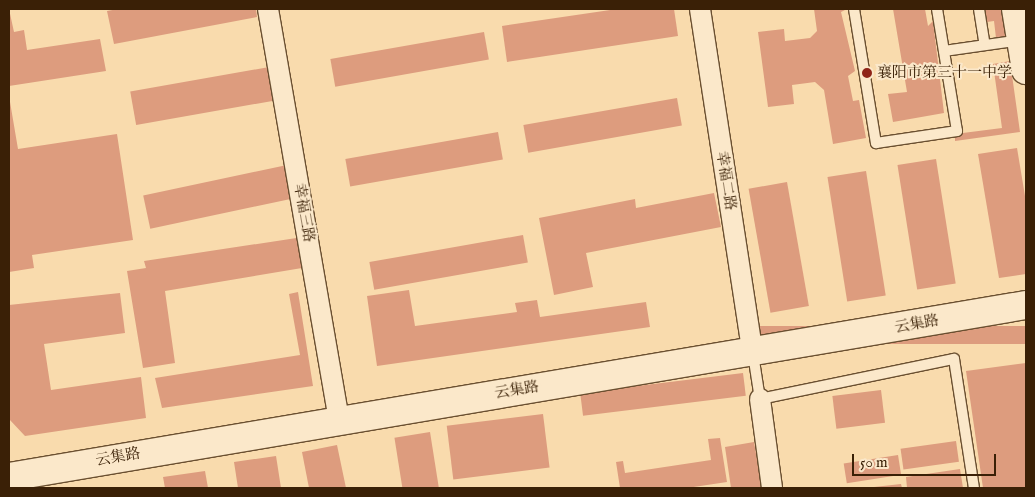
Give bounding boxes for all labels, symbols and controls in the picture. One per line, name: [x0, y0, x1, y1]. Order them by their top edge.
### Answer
place label: 襄阳市第三十一中学: [877, 64, 1012, 82]
marker: 襄阳市第三十一中学: [861, 67, 873, 79]
street label: 幸福二路: [712, 150, 740, 212]
street label: 幸福三路: [290, 182, 318, 244]
street label: 云集路: [893, 311, 941, 337]
street label: 云集路: [493, 378, 541, 402]
street label: 云集路: [94, 444, 142, 470]
scale bar: [855, 444, 999, 476]
text: 50 m: [860, 453, 888, 472]

